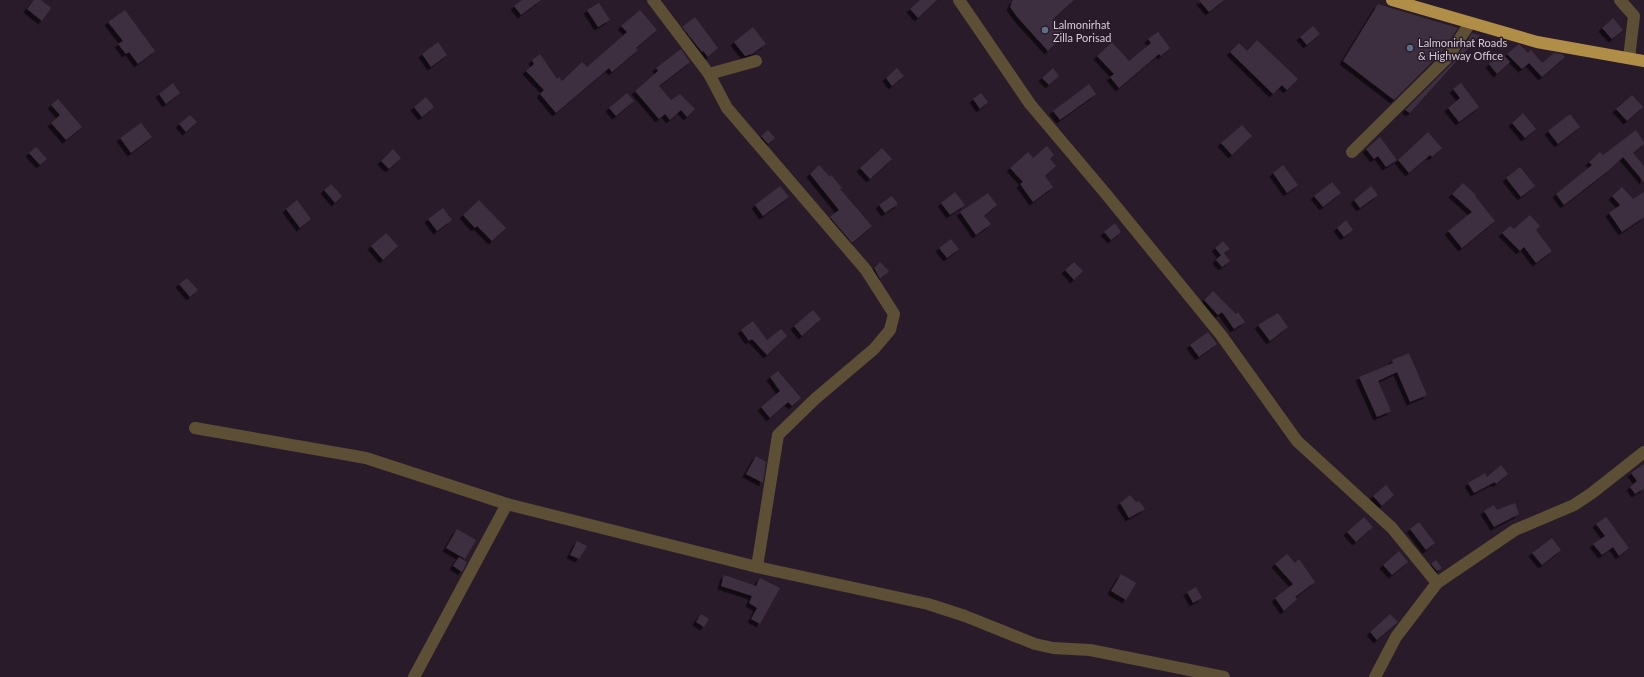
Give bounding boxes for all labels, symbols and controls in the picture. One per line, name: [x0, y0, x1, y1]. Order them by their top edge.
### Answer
place label: Lalmonirhat Zilla Porisad: [1053, 18, 1111, 44]
marker: Lalmonirhat Zilla Porisad: [1040, 25, 1050, 35]
place label: Lalmonirhat Roads & Highway Office: [1418, 36, 1507, 62]
marker: Lalmonirhat Roads & Highway Office: [1405, 43, 1415, 53]

